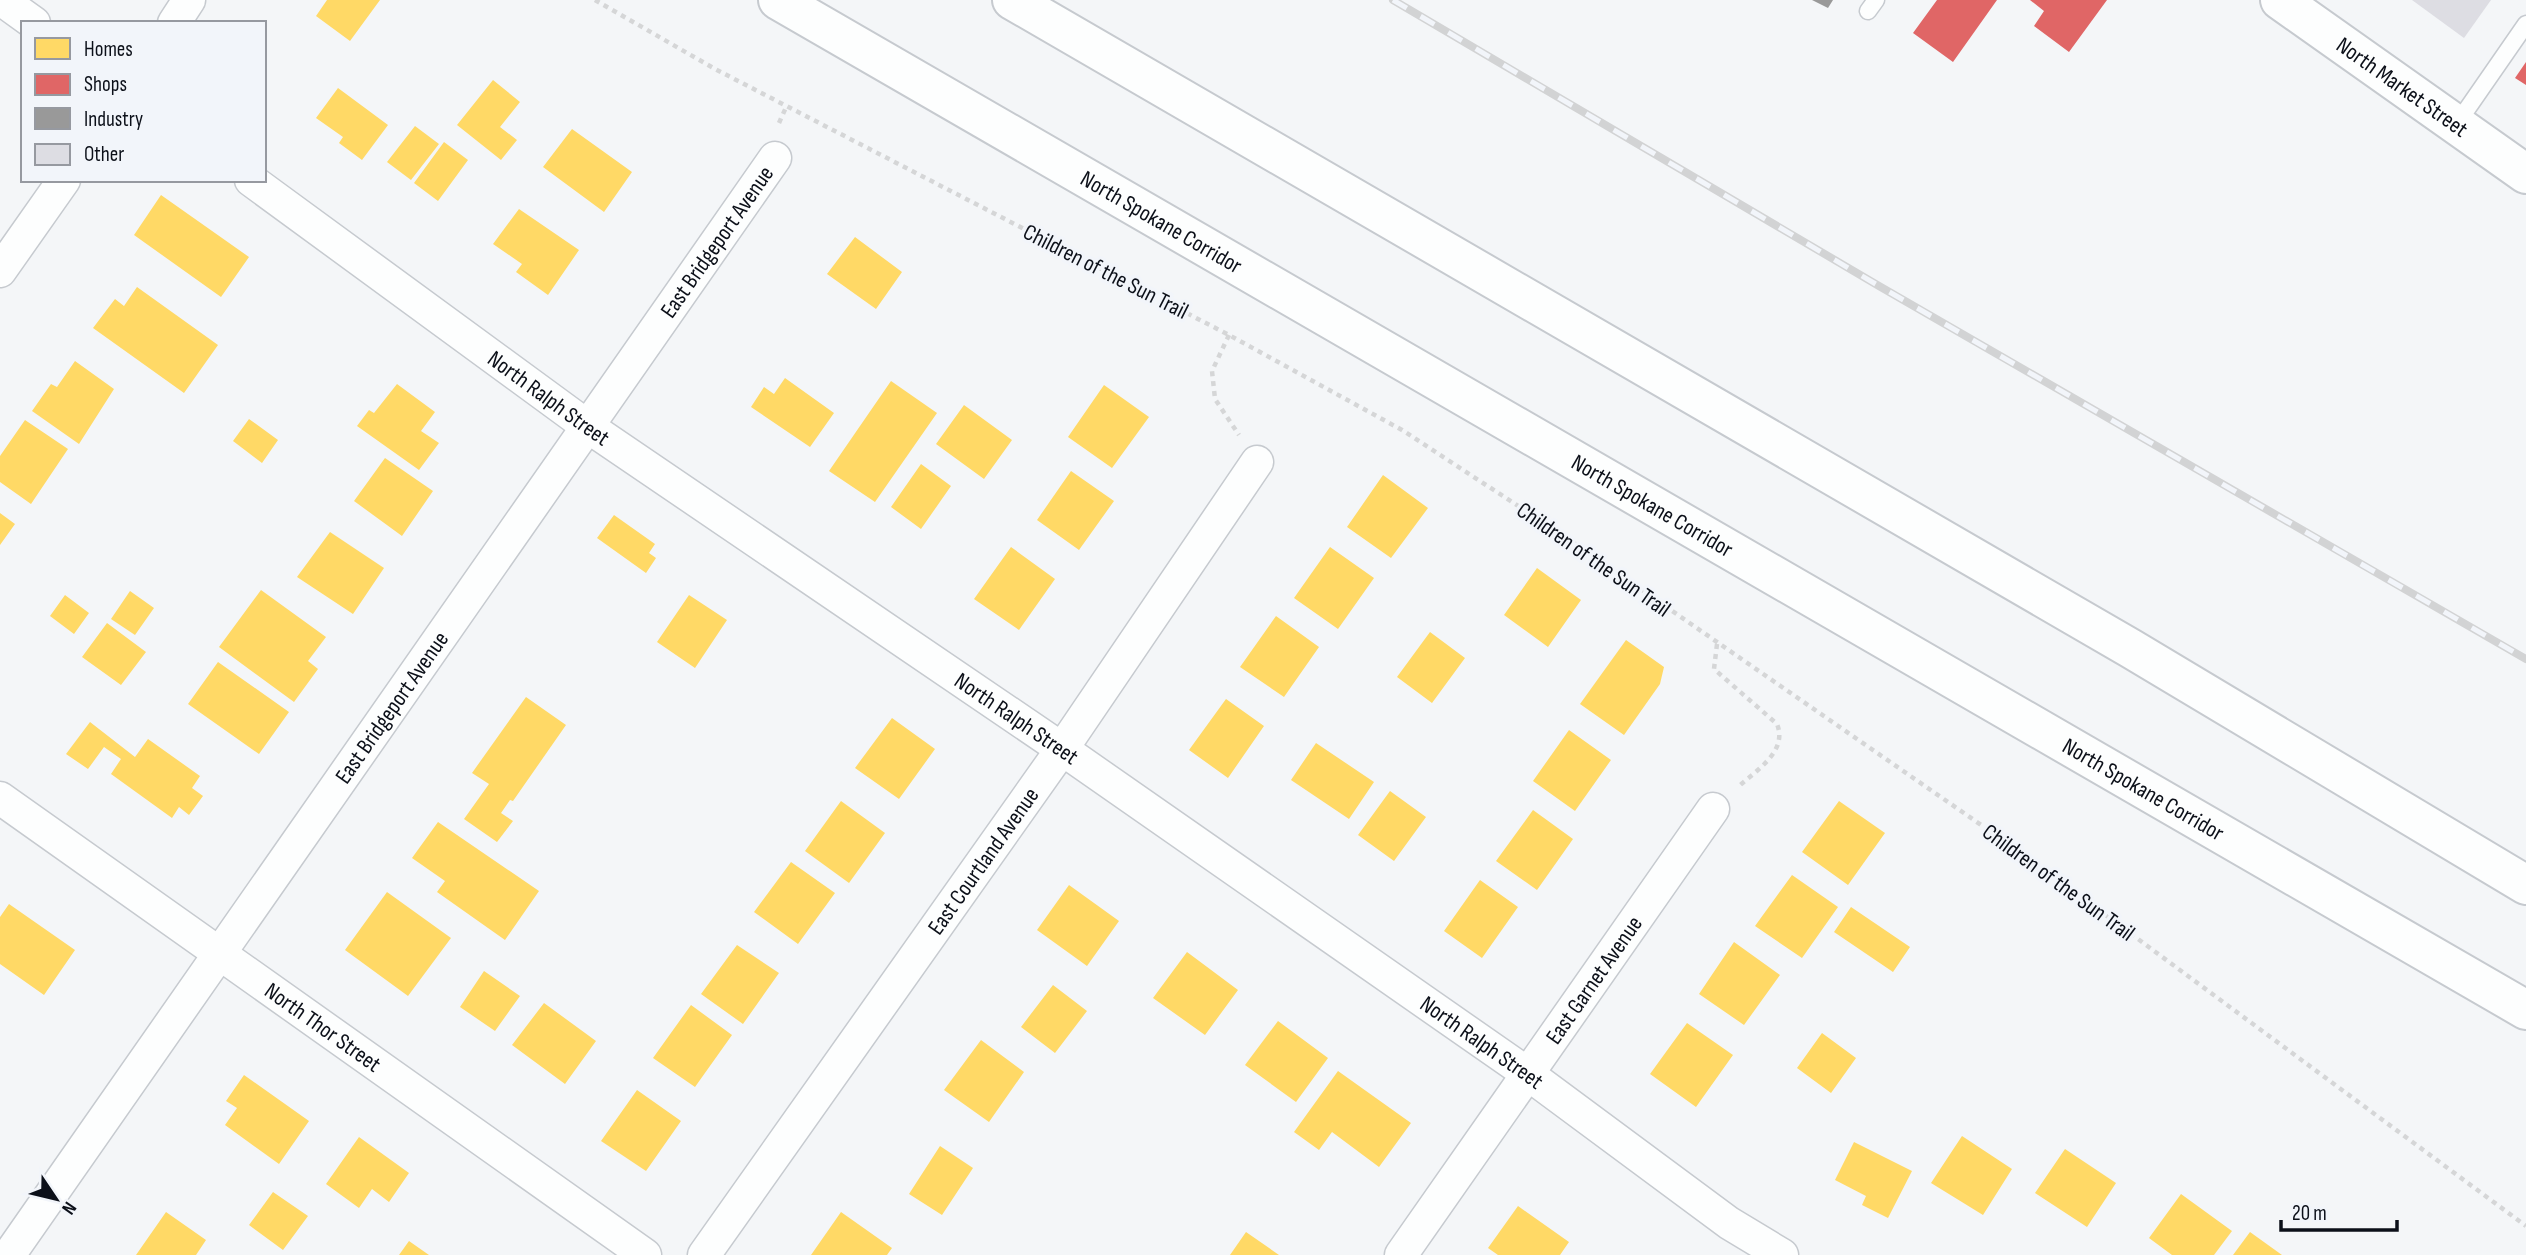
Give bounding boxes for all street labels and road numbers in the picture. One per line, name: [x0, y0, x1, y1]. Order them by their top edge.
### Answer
street label: North Market Street: [2331, 31, 2473, 144]
street label: East Bridgeport Avenue: [655, 161, 780, 324]
street label: North Spokane Corridor: [1075, 165, 1247, 280]
street label: Children of the Sun Trail: [1018, 218, 1193, 326]
street label: North Ralph Street: [482, 345, 615, 452]
street label: North Spokane Corridor: [1566, 449, 1738, 564]
street label: Children of the Sun Trail: [1511, 496, 1676, 623]
street label: East Bridgeport Avenue: [330, 626, 455, 789]
street label: North Ralph Street: [949, 667, 1083, 771]
street label: North Spokane Corridor: [2057, 732, 2229, 848]
street label: East Courtland Avenue: [922, 782, 1045, 940]
street label: Children of the Sun Trail: [1977, 818, 2140, 948]
street label: East Garnet Avenue: [1540, 911, 1649, 1050]
street label: North Thor Street: [259, 977, 386, 1079]
street label: North Ralph Street: [1415, 990, 1549, 1096]

